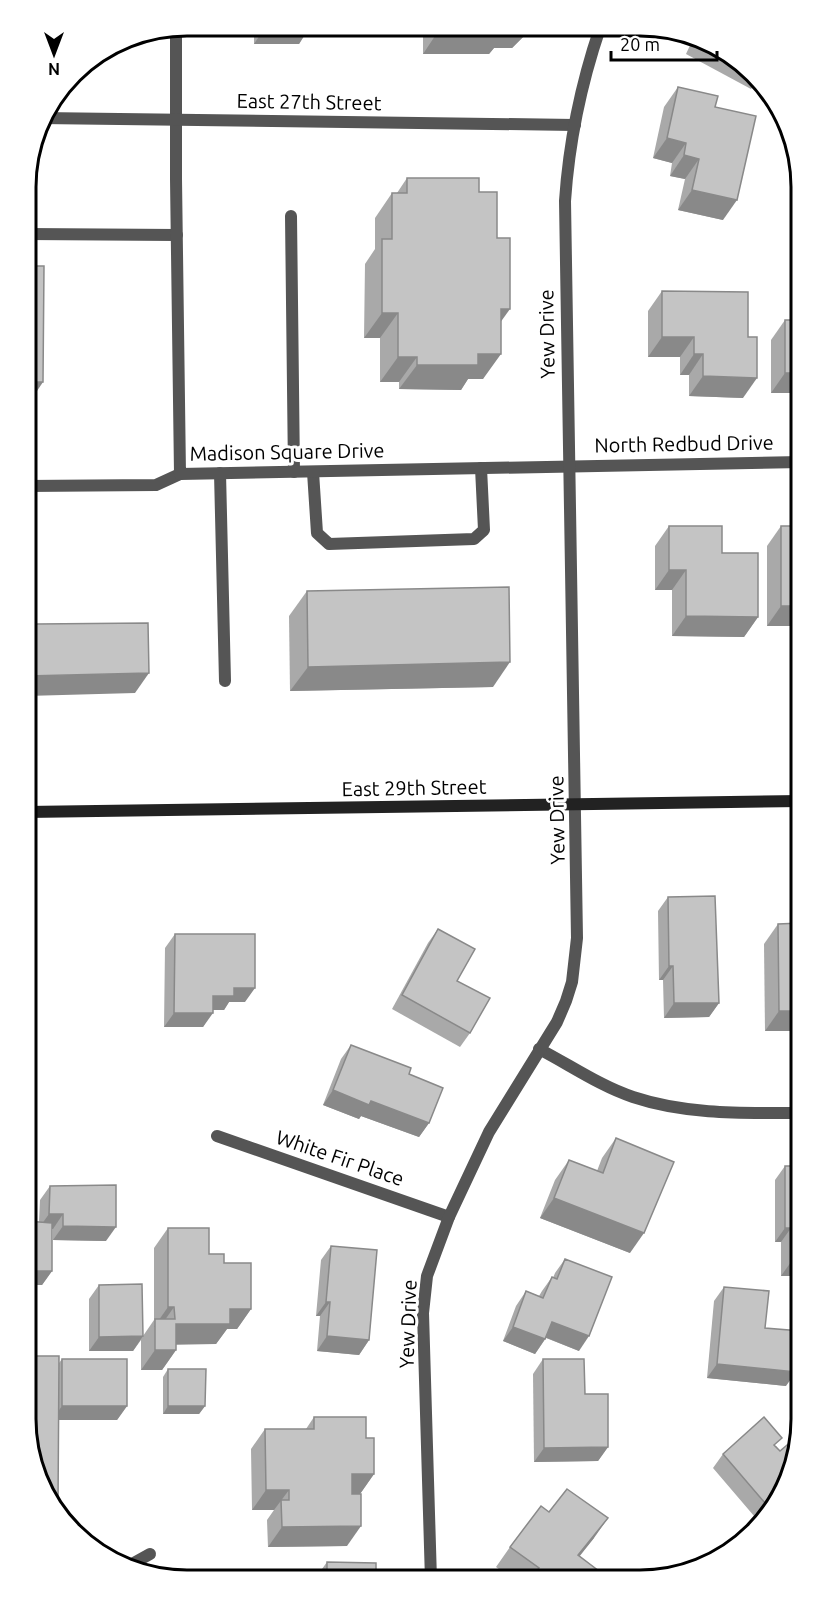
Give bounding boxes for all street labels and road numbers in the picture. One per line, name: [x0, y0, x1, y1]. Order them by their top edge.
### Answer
street label: East 27th Street: [236, 89, 382, 114]
street label: Yew Drive: [534, 289, 559, 379]
street label: North Redbud Drive: [594, 430, 774, 457]
street label: Madison Square Drive: [189, 438, 385, 465]
street label: East 29th Street: [341, 775, 487, 800]
street label: Yew Drive: [544, 775, 569, 865]
street label: White Fir Place: [273, 1125, 407, 1190]
street label: Yew Drive: [394, 1279, 421, 1369]

